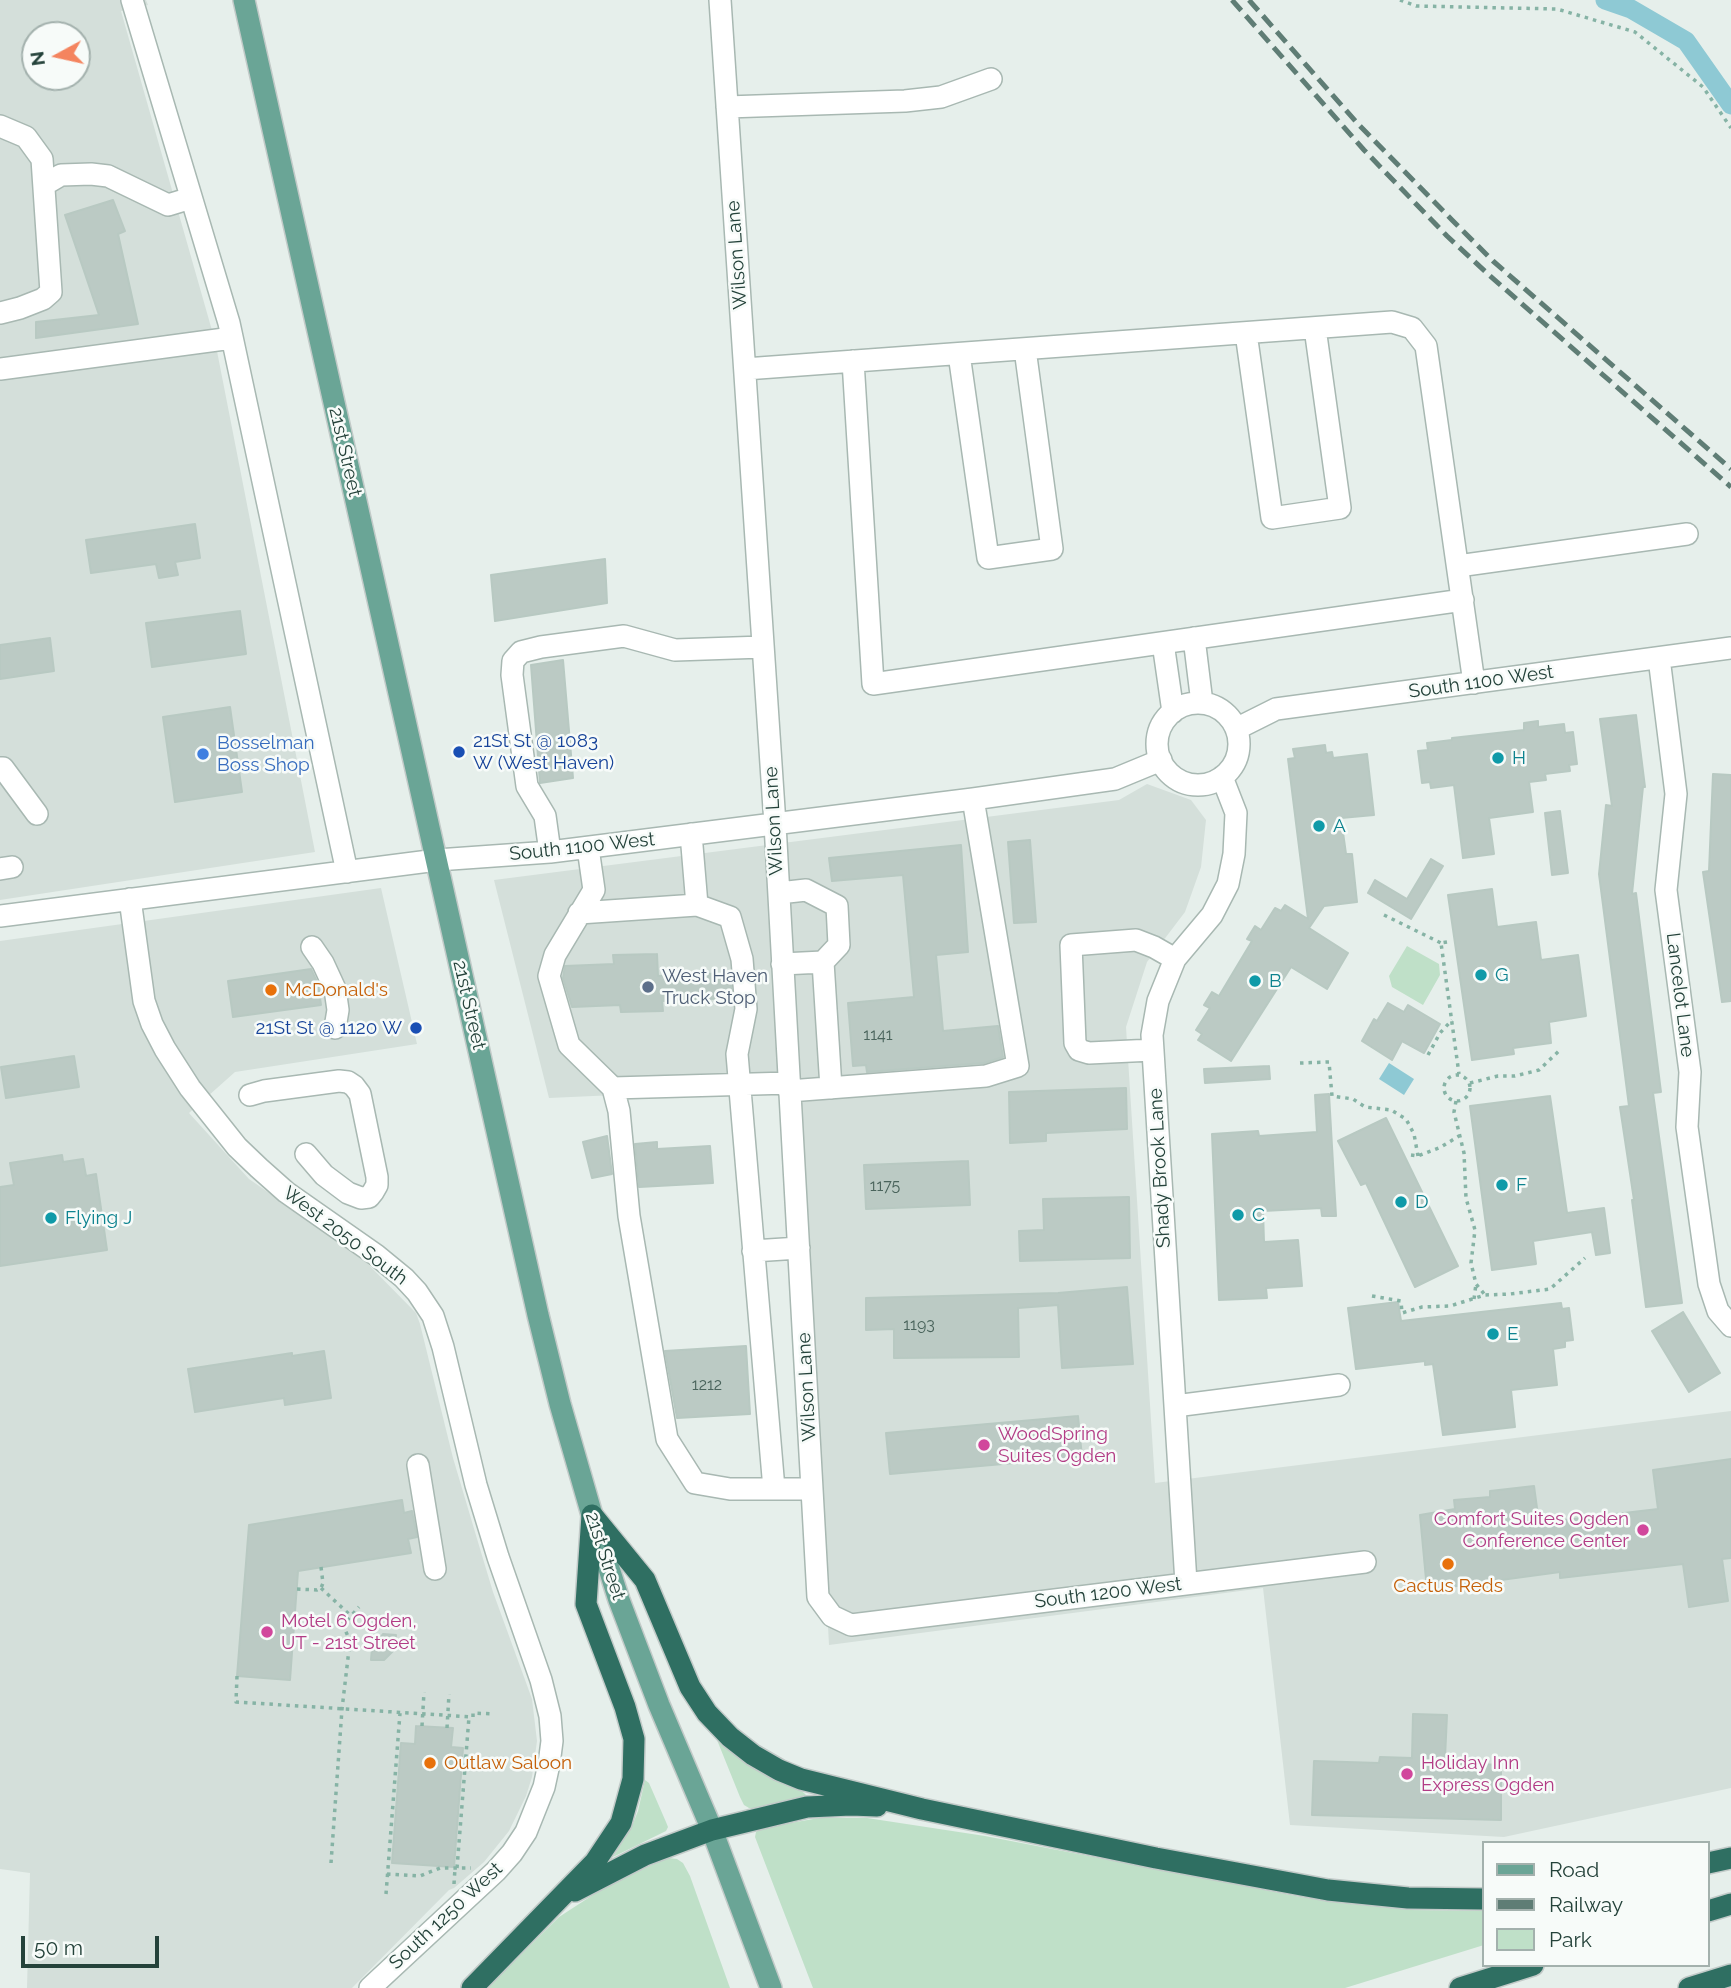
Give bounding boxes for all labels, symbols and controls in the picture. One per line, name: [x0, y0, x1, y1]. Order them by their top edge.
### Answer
north arrow: [21, 21, 91, 91]
text: N: [25, 50, 49, 67]
street label: Wilson Lane: [722, 200, 752, 310]
street label: 21st Street: [324, 405, 366, 499]
street label: South 1100 West: [1407, 661, 1555, 703]
place label: 21St St @ 1083 W (West Haven): [473, 730, 614, 774]
place label: Bosselman Boss Shop: [217, 732, 315, 776]
marker: 21St St @ 1083 W (West Haven): [451, 744, 467, 760]
marker: Bosselman Boss Shop: [195, 746, 211, 762]
place label: H: [1512, 747, 1526, 769]
marker: H: [1490, 750, 1506, 766]
street label: Wilson Lane: [760, 766, 788, 876]
place label: A: [1333, 815, 1346, 837]
marker: A: [1311, 818, 1327, 834]
street label: South 1100 West: [508, 828, 656, 866]
street label: Lancelot Lane: [1661, 931, 1699, 1059]
street label: 21st Street: [448, 958, 490, 1052]
place label: G: [1495, 964, 1509, 986]
place label: West Haven Truck Stop: [662, 965, 768, 1009]
marker: G: [1473, 967, 1489, 983]
place label: B: [1269, 970, 1282, 992]
marker: B: [1247, 973, 1263, 989]
place label: McDonald's: [285, 979, 388, 1001]
marker: West Haven Truck Stop: [640, 979, 656, 995]
marker: McDonald's: [263, 982, 279, 998]
place label: 21St St @ 1120 W: [256, 1017, 402, 1039]
marker: 21St St @ 1120 W: [408, 1020, 424, 1036]
house number: 1141: [863, 1025, 893, 1045]
street label: Shady Brook Lane: [1144, 1087, 1176, 1249]
place label: F: [1516, 1174, 1527, 1196]
house number: 1175: [870, 1176, 900, 1196]
marker: F: [1494, 1177, 1510, 1193]
street label: West 2050 South: [278, 1182, 412, 1290]
place label: D: [1415, 1191, 1429, 1213]
marker: D: [1393, 1194, 1409, 1210]
place label: C: [1252, 1204, 1265, 1226]
place label: Flying J: [65, 1207, 132, 1229]
marker: C: [1230, 1207, 1246, 1223]
marker: Flying J: [43, 1210, 59, 1226]
house number: 1193: [903, 1315, 935, 1335]
place label: E: [1507, 1323, 1519, 1345]
marker: E: [1485, 1326, 1501, 1342]
street label: Wilson Lane: [793, 1332, 821, 1442]
house number: 1212: [692, 1375, 722, 1395]
place label: WoodSpring Suites Ogden: [998, 1423, 1116, 1467]
marker: WoodSpring Suites Ogden: [976, 1437, 992, 1453]
place label: Comfort Suites Ogden Conference Center: [1434, 1508, 1629, 1552]
street label: 21st Street: [580, 1509, 630, 1603]
marker: Comfort Suites Ogden Conference Center: [1635, 1522, 1651, 1538]
marker: Cactus Reds: [1440, 1556, 1456, 1572]
street label: South 1200 West: [1033, 1573, 1183, 1613]
place label: Cactus Reds: [1393, 1575, 1503, 1597]
place label: Motel 6 Ogden, UT - 21st Street: [281, 1610, 417, 1654]
marker: Motel 6 Ogden, UT - 21st Street: [259, 1624, 275, 1640]
place label: Outlaw Saloon: [444, 1752, 572, 1774]
place label: Holiday Inn Express Ogden: [1421, 1752, 1555, 1796]
marker: Outlaw Saloon: [422, 1755, 438, 1771]
marker: Holiday Inn Express Ogden: [1399, 1766, 1415, 1782]
legend: [1482, 1841, 1710, 1967]
text: Road: [1549, 1857, 1599, 1882]
street label: South 1250 West: [385, 1858, 507, 1974]
text: Railway: [1549, 1892, 1623, 1917]
scale bar: [24, 1922, 163, 1966]
text: Park: [1549, 1927, 1592, 1952]
text: 50 m: [34, 1935, 83, 1960]

